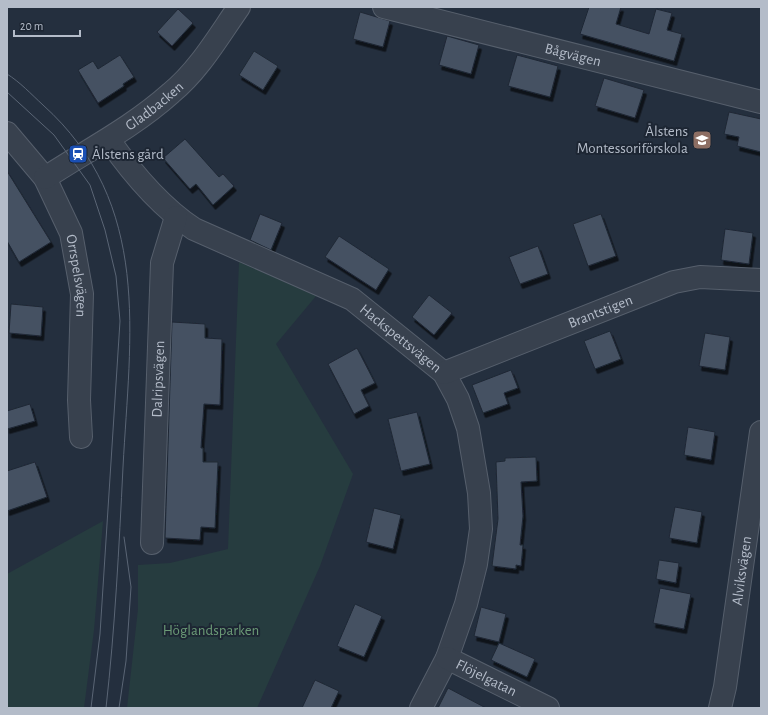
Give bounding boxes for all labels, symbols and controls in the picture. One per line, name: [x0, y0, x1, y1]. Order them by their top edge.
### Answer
scale bar: [14, 12, 80, 38]
text: 20 m: [20, 20, 43, 32]
street label: Bågvägen: [543, 40, 603, 69]
street label: Gladbacken: [123, 79, 186, 133]
place label: Ålstens Montessoriförskola: [577, 123, 688, 156]
school or university icon: Ålstens Montessoriförskola: [691, 129, 713, 151]
station icon: Ålstens gård: [67, 143, 89, 165]
place label: Ålstens gård: [92, 146, 164, 162]
street label: Orrspelsvägen: [64, 233, 90, 317]
street label: Brantstigen: [566, 292, 635, 331]
street label: Hackspettsvägen: [357, 301, 444, 375]
street label: Dalripsvägen: [149, 340, 167, 418]
street label: Alviksvägen: [729, 535, 754, 606]
park label: Höglandsparken: [163, 623, 259, 638]
street label: Flöjelgatan: [454, 656, 519, 699]

